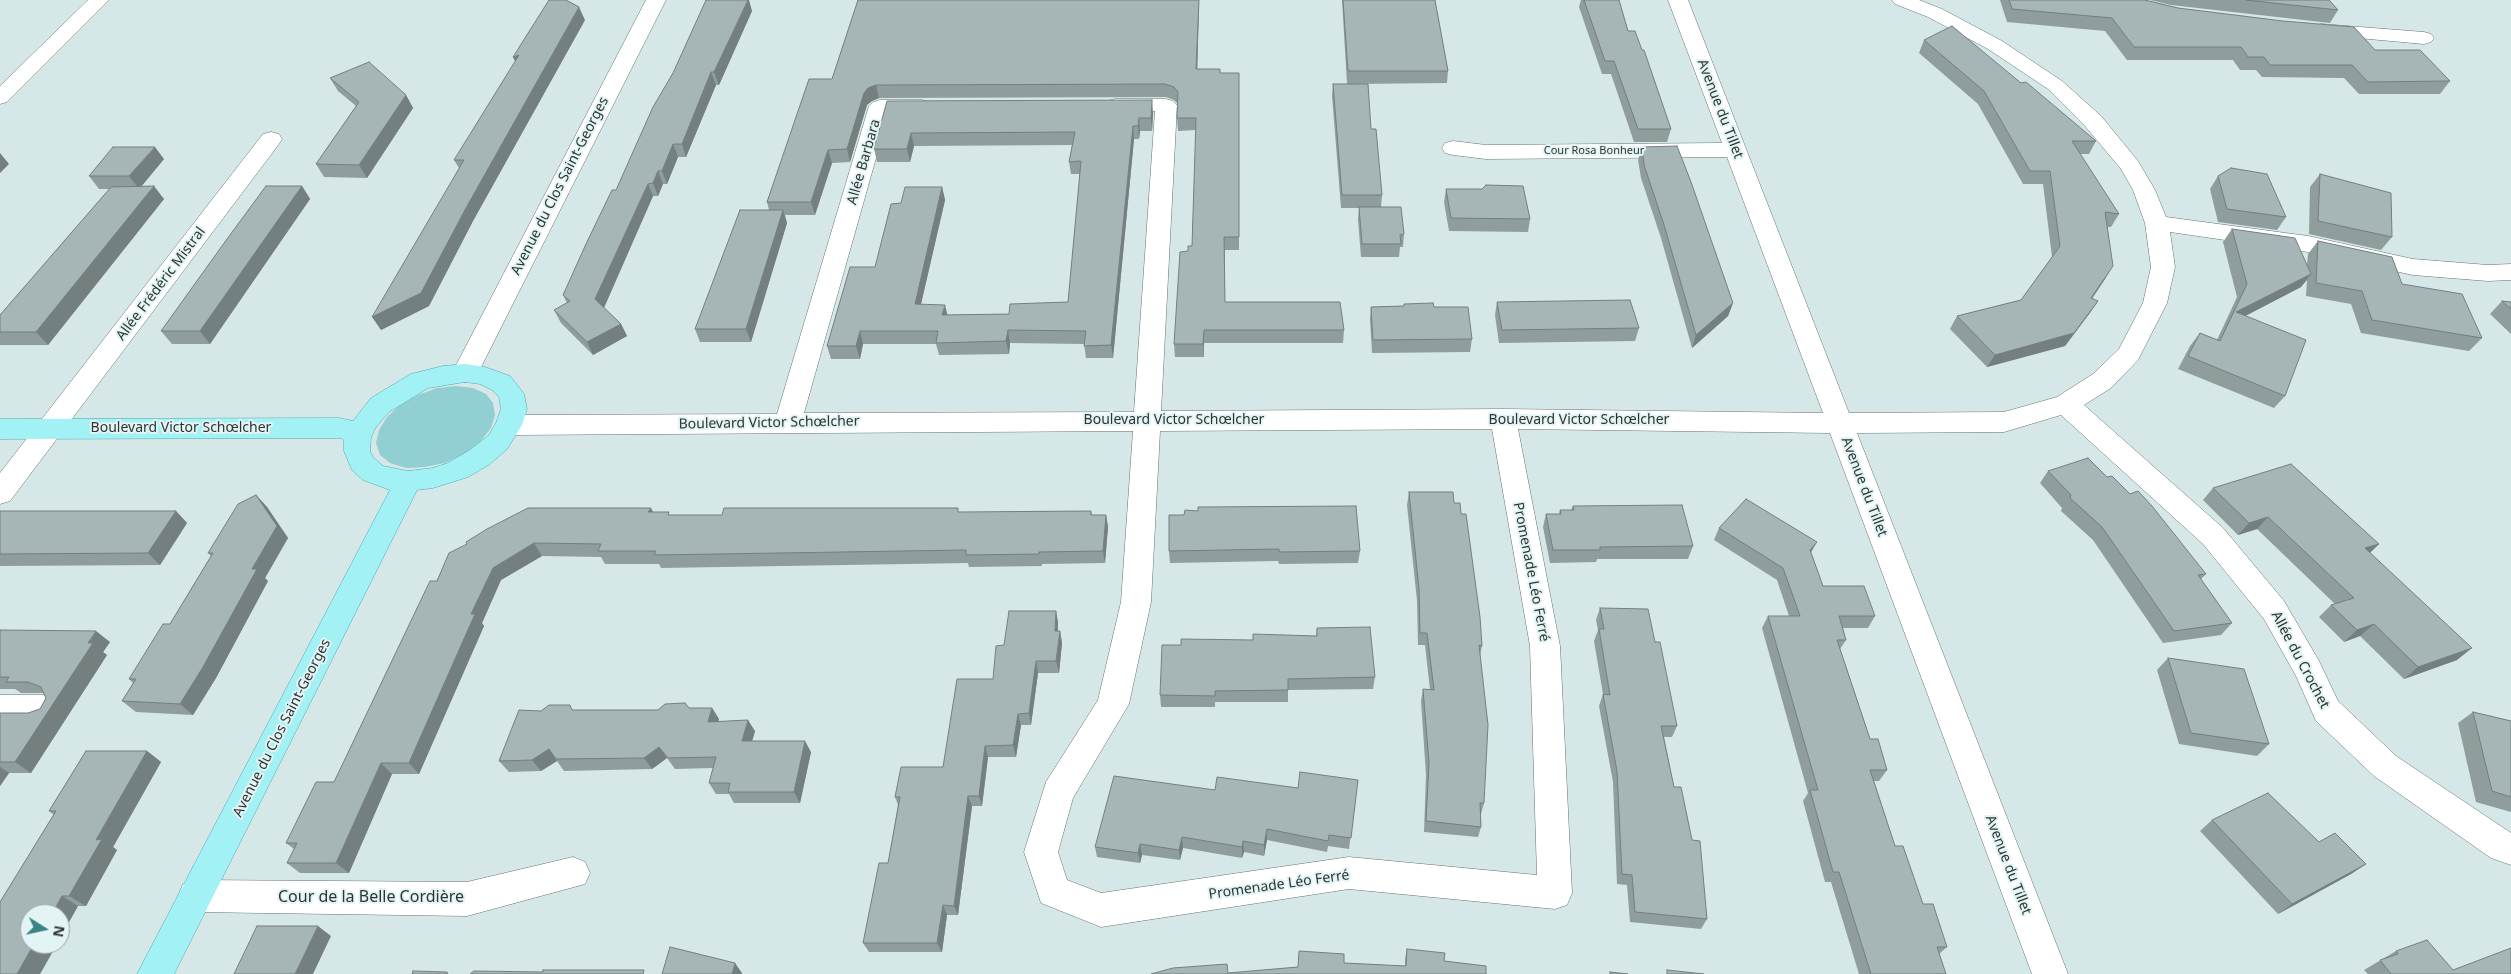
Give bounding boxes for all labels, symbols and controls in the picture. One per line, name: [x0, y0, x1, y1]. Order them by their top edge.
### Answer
street label: Avenue du Tillet: [1693, 57, 1747, 161]
street label: Avenue du Clos Saint-Georges: [508, 94, 612, 278]
street label: Allée Barbara: [844, 117, 884, 207]
street label: Cour Rosa Bonheur: [1544, 144, 1644, 158]
street label: Allée Frédéric Mistral: [113, 224, 209, 344]
street label: Boulevard Victor Schœlcher: [1084, 412, 1264, 428]
street label: Boulevard Victor Schœlcher: [1489, 412, 1669, 428]
street label: Boulevard Victor Schœlcher: [678, 413, 860, 433]
street label: Boulevard Victor Schœlcher: [91, 420, 271, 436]
street label: Avenue du Tillet: [1837, 435, 1891, 539]
street label: Promenade Léo Ferré: [1509, 501, 1553, 643]
street label: Allée du Crochet: [2267, 609, 2333, 711]
street label: Avenue du Clos Saint-Georges: [230, 636, 334, 820]
street label: Avenue du Tillet: [1981, 813, 2035, 917]
street label: Promenade Léo Ferré: [1208, 867, 1350, 903]
street label: Cour de la Belle Cordière: [278, 887, 464, 907]
north arrow: [20, 904, 70, 954]
text: N: [49, 924, 70, 939]

